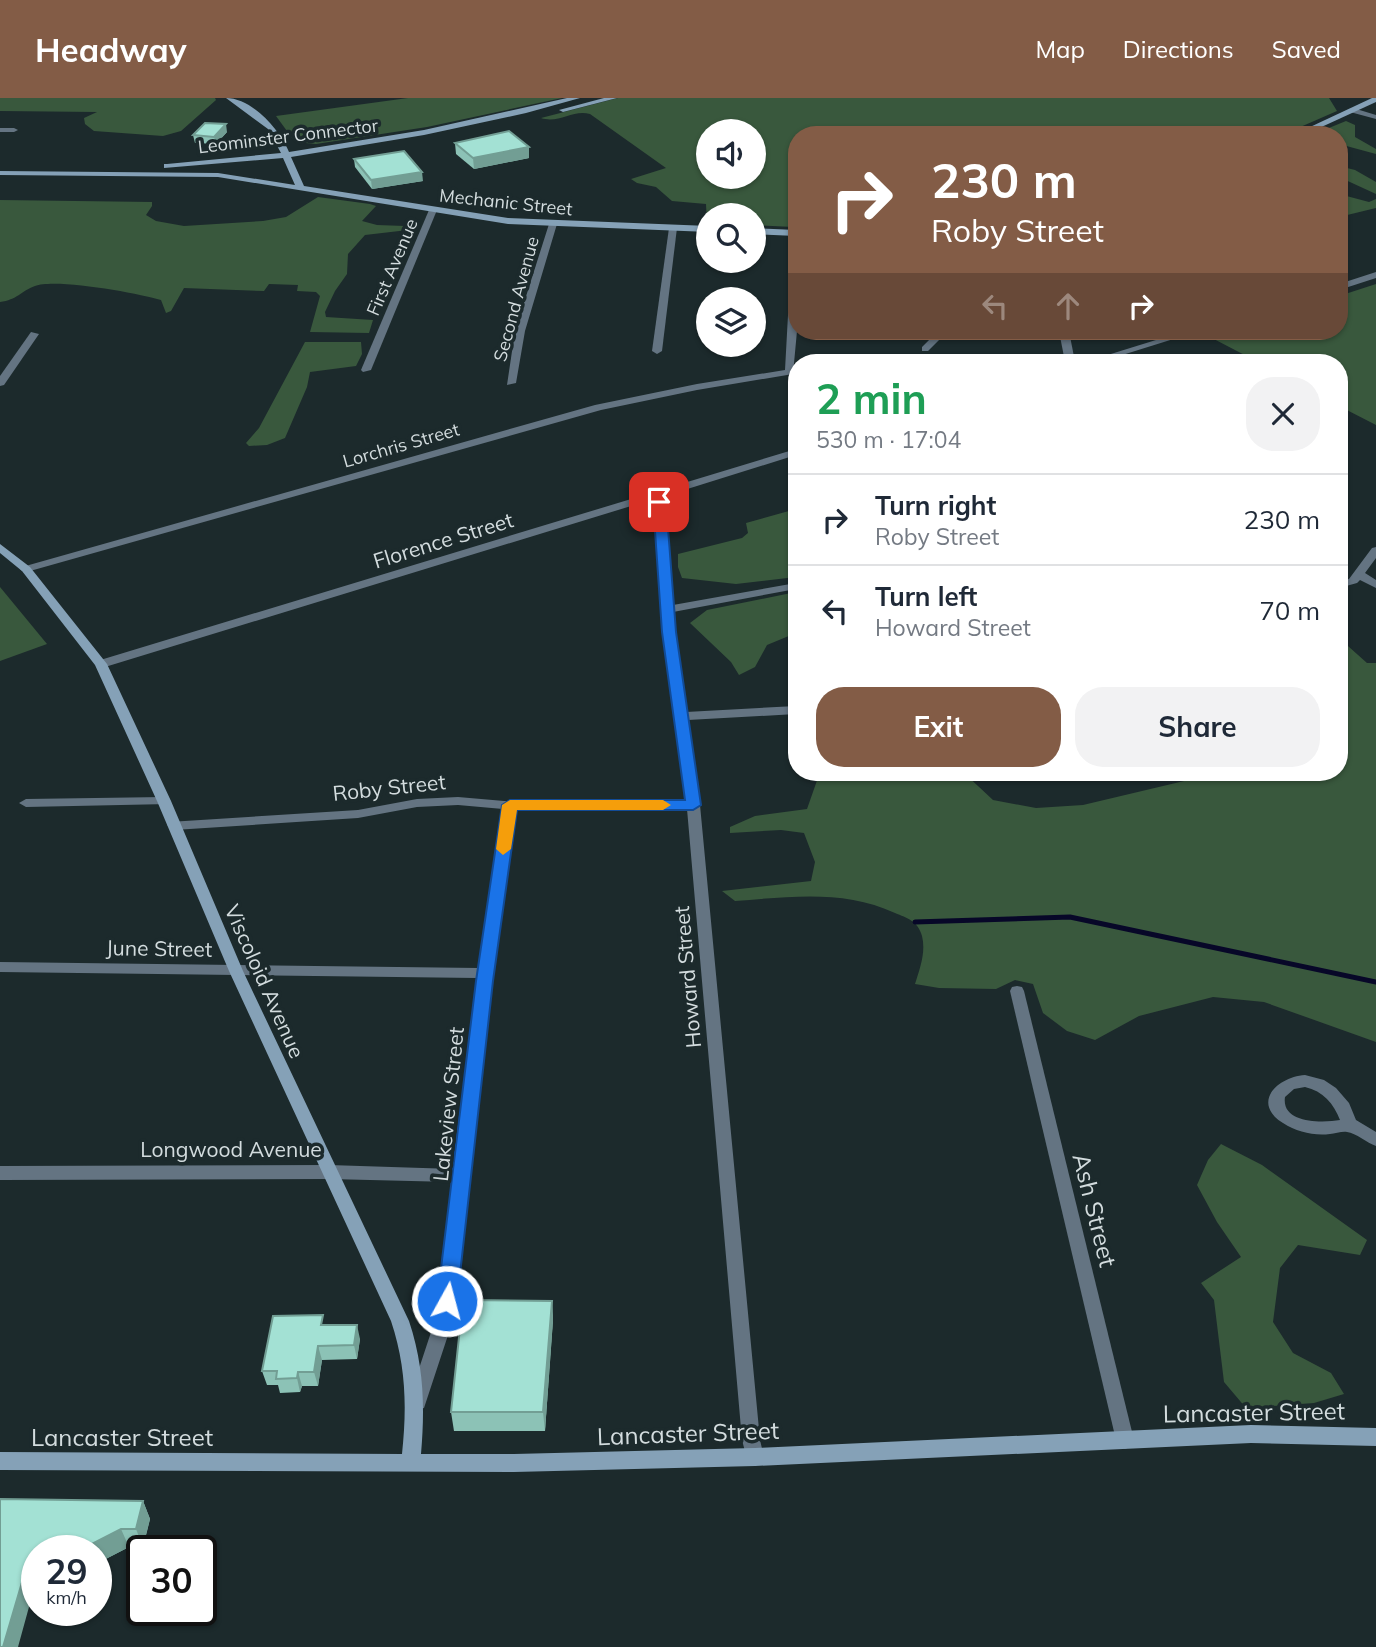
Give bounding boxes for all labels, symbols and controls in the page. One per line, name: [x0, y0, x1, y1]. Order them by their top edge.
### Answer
text: Headway: [35, 29, 187, 70]
text: Map: [1035, 34, 1085, 64]
text: Directions: [1123, 34, 1234, 64]
text: Saved: [1272, 34, 1341, 64]
street label: Leominster Connector: [197, 113, 380, 158]
map controls: [696, 119, 766, 357]
button: sound: [696, 119, 766, 189]
text: 230 m: [931, 149, 1077, 210]
icon: right: [816, 154, 907, 245]
street label: Mechanic Street: [438, 184, 574, 220]
button: search: [696, 203, 766, 273]
text: Roby Street: [931, 210, 1104, 250]
street label: First Avenue: [361, 215, 423, 319]
street label: Second Avenue: [488, 234, 544, 364]
button: layers: [696, 287, 766, 357]
icon: left: [976, 287, 1014, 325]
icon: ahead: [1049, 287, 1087, 325]
icon: right: [1122, 287, 1160, 325]
text: 2 min: [816, 372, 927, 425]
button: close: [1246, 377, 1320, 451]
street label: Lorchris Street: [340, 417, 462, 473]
text: 530 m · 17:04: [816, 425, 961, 454]
pin: [629, 472, 689, 532]
icon: arrive: [640, 483, 678, 521]
text: Turn right: [875, 489, 996, 522]
icon: right: [816, 501, 854, 539]
text: 230 m: [1244, 503, 1320, 536]
street label: Florence Street: [370, 506, 516, 574]
text: Roby Street: [875, 522, 999, 551]
text: Turn left: [875, 580, 977, 613]
icon: left: [816, 592, 854, 630]
text: 70 m: [1259, 594, 1320, 627]
text: Howard Street: [875, 613, 1031, 642]
button: Exit: [816, 687, 1061, 767]
button: Share: [1075, 687, 1320, 767]
street label: Roby Street: [331, 768, 447, 806]
street label: Viscoloid Avenue: [219, 900, 311, 1062]
street label: Howard Street: [668, 905, 706, 1049]
street label: June Street: [106, 934, 212, 962]
street label: Lakeview Street: [427, 1026, 469, 1182]
street label: Longwood Avenue: [140, 1136, 322, 1162]
street label: Ash Street: [1066, 1150, 1124, 1270]
position arrow: [410, 1264, 484, 1338]
street label: Lancaster Street: [1163, 1395, 1345, 1429]
street label: Lancaster Street: [596, 1415, 780, 1451]
street label: Lancaster Street: [31, 1422, 213, 1452]
speed limit sign: 30: [126, 1535, 217, 1626]
text: 29: [45, 1549, 88, 1593]
text: km/h: [46, 1586, 87, 1609]

